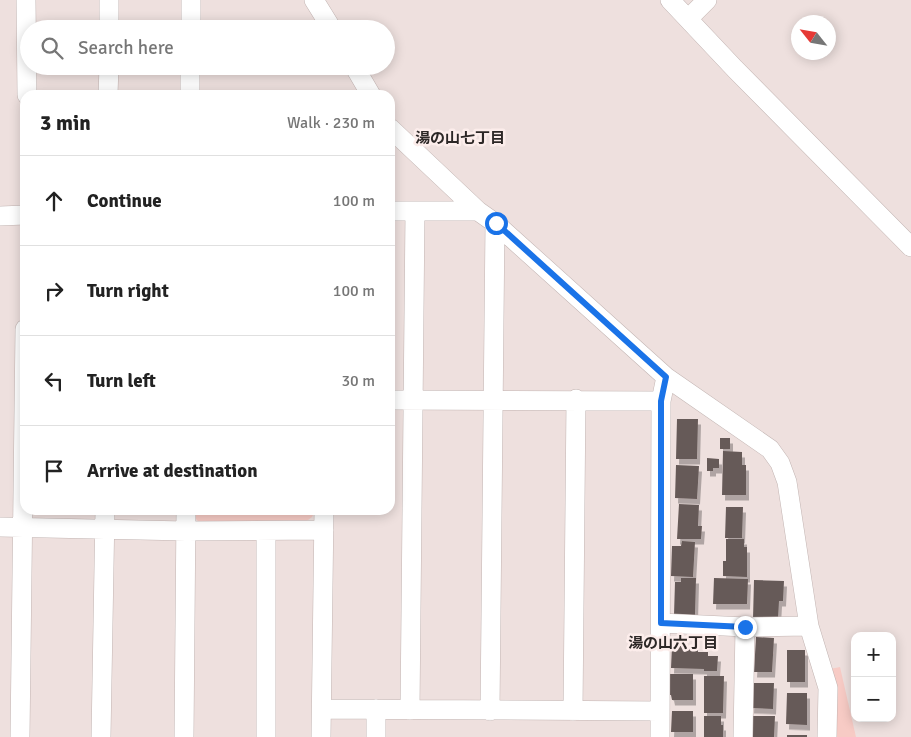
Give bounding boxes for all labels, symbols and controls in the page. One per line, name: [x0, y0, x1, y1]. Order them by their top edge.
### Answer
north arrow: [791, 15, 836, 60]
search box: [20, 20, 395, 75]
icon: search: [38, 34, 66, 62]
text: Search here: [78, 36, 174, 60]
text: 3 min: [40, 110, 91, 136]
text: Walk · 230 m: [287, 113, 375, 133]
district label: 湯の山七丁目: [415, 129, 505, 147]
icon: ahead: [40, 187, 68, 215]
text: Continue: [87, 189, 162, 213]
text: 100 m: [333, 191, 375, 211]
route start: [485, 212, 508, 235]
icon: right: [40, 277, 68, 305]
text: Turn right: [87, 279, 169, 303]
text: 100 m: [333, 281, 375, 301]
icon: left: [40, 367, 68, 395]
text: Turn left: [87, 369, 156, 393]
text: 30 m: [341, 371, 375, 391]
icon: arrive: [40, 457, 68, 485]
text: Arrive at destination: [87, 459, 258, 483]
route end: [734, 616, 757, 639]
map controls: [851, 632, 896, 722]
button: +: [851, 632, 896, 677]
district label: 湯の山六丁目: [628, 634, 718, 652]
button: −: [851, 677, 896, 722]

